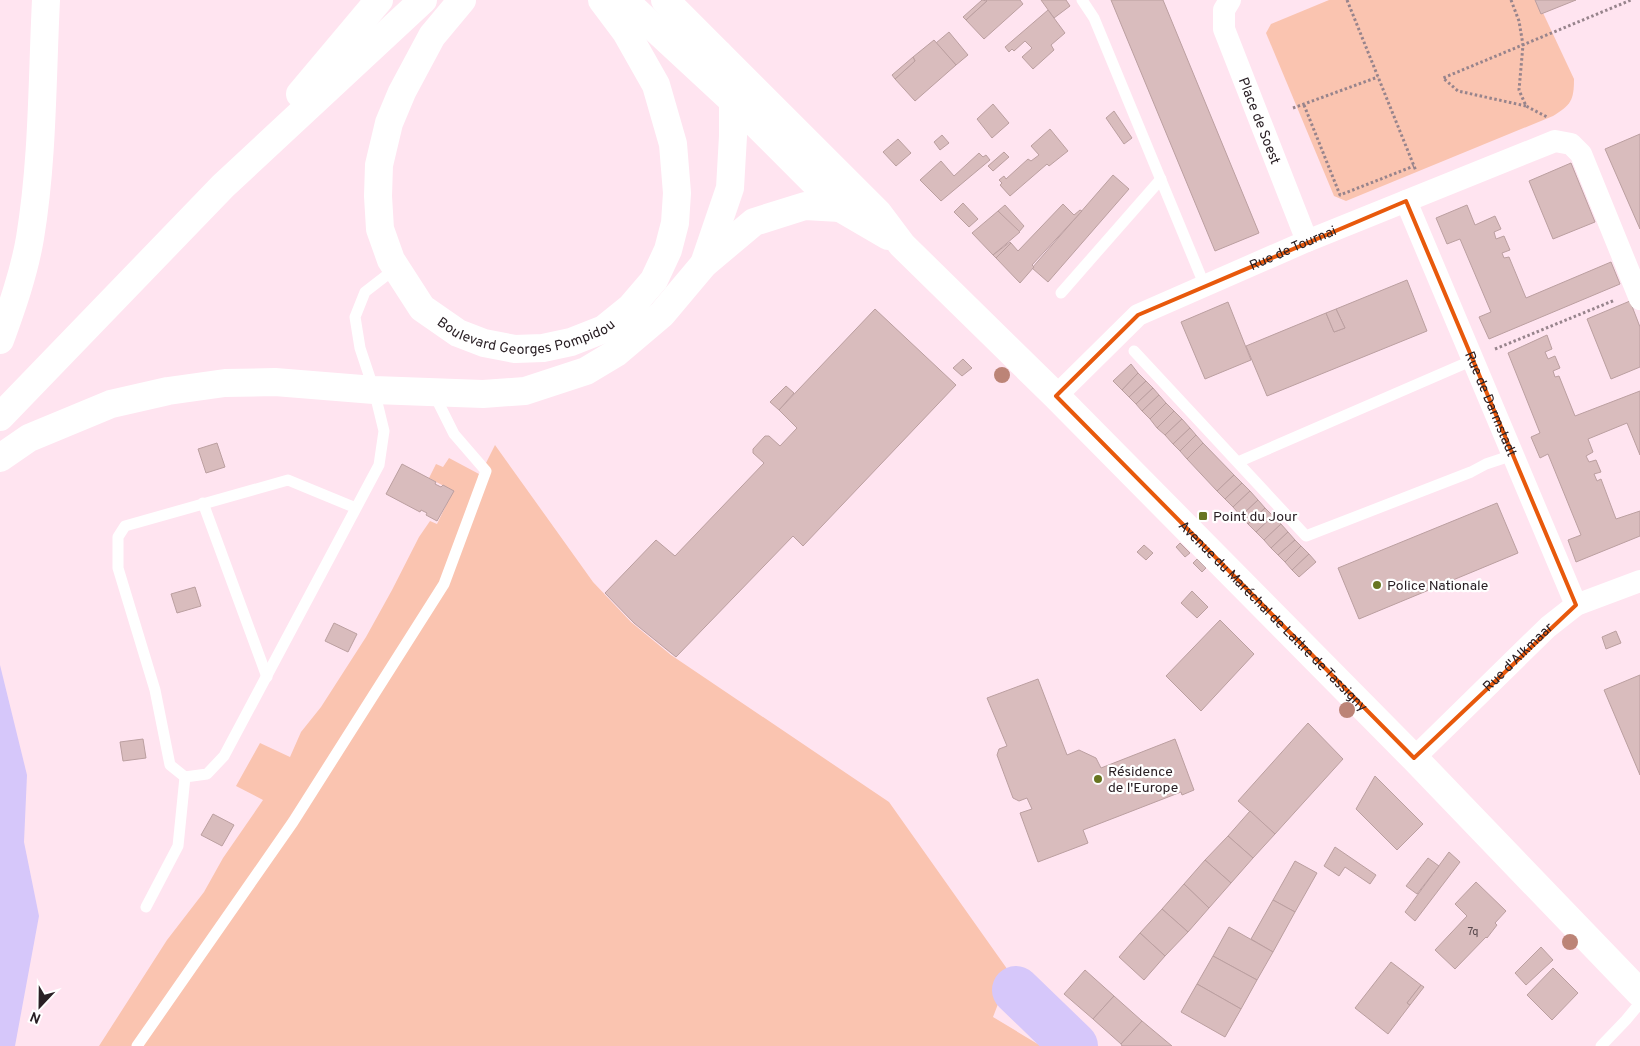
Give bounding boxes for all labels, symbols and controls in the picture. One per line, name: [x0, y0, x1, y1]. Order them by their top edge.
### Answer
street label: Place de Soest: [1234, 75, 1283, 167]
street label: Rue de Tournai: [1247, 223, 1339, 275]
street label: Boulevard Georges Pompidou: [433, 307, 619, 327]
text: Boulevard Georges Pompidou: [433, 314, 619, 359]
street label: Rue de Darmstadt: [1460, 349, 1520, 460]
place label: Point du Jour: [1213, 509, 1298, 526]
marker: Point du Jour: [1197, 510, 1209, 522]
street label: Avenue du Maréchal de Lattre de Tassigny: [1174, 518, 1370, 716]
place label: Police Nationale: [1387, 578, 1488, 595]
marker: Police Nationale: [1371, 579, 1383, 591]
street label: Rue d'Alkmaar: [1480, 619, 1557, 696]
place label: Résidence de l'Europe: [1108, 764, 1178, 797]
marker: Résidence de l'Europe: [1092, 773, 1104, 785]
house number: 7q: [1468, 925, 1478, 939]
north arrow: [15, 981, 65, 1031]
text: N: [28, 1007, 44, 1026]

